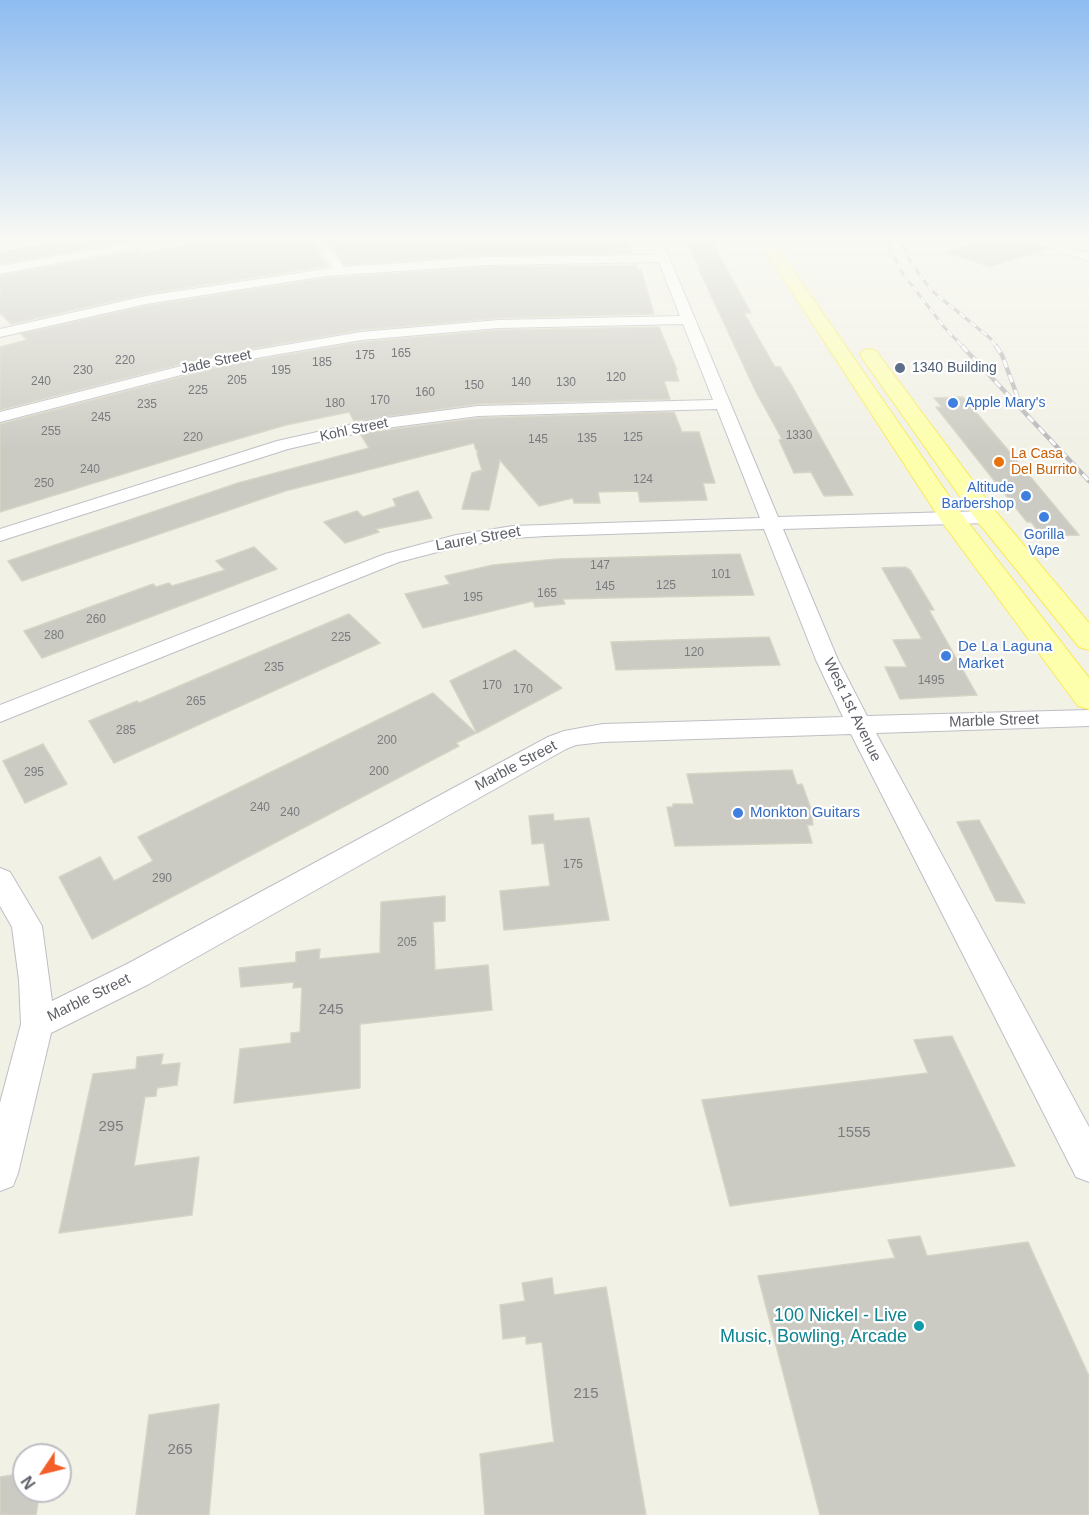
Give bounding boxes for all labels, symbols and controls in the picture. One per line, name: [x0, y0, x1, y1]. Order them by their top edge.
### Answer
street label: Jade Street: [179, 346, 253, 378]
house number: 165: [391, 347, 411, 361]
house number: 175: [355, 349, 375, 363]
house number: 220: [115, 354, 135, 368]
house number: 185: [312, 356, 332, 370]
place label: 1340 Building: [912, 360, 997, 376]
marker: 1340 Building: [893, 361, 907, 375]
house number: 230: [73, 364, 93, 378]
house number: 195: [271, 364, 291, 378]
house number: 120: [606, 371, 626, 385]
house number: 205: [227, 374, 247, 388]
house number: 240: [31, 375, 51, 389]
house number: 140: [511, 376, 531, 390]
house number: 130: [556, 376, 576, 390]
house number: 150: [464, 379, 484, 393]
house number: 225: [188, 384, 208, 398]
house number: 160: [415, 386, 435, 400]
house number: 170: [370, 394, 390, 408]
place label: Apple Mary's: [965, 395, 1045, 411]
marker: Apple Mary's: [946, 396, 960, 410]
house number: 180: [325, 397, 345, 411]
house number: 235: [137, 398, 157, 412]
house number: 245: [91, 411, 111, 425]
street label: Kohl Street: [318, 415, 390, 445]
house number: 255: [41, 425, 61, 439]
house number: 1330: [786, 429, 812, 443]
house number: 220: [183, 431, 203, 445]
house number: 125: [623, 431, 643, 445]
house number: 135: [577, 432, 597, 446]
house number: 145: [528, 433, 548, 447]
place label: La Casa Del Burrito: [1011, 446, 1077, 478]
marker: La Casa Del Burrito: [992, 455, 1006, 469]
house number: 240: [80, 463, 100, 477]
house number: 124: [633, 473, 653, 487]
house number: 250: [34, 477, 54, 491]
place label: Altitude Barbershop: [942, 480, 1014, 512]
marker: Altitude Barbershop: [1019, 489, 1033, 503]
marker: Gorilla Vape: [1037, 510, 1051, 524]
street label: Laurel Street: [434, 523, 522, 555]
place label: Gorilla Vape: [1024, 527, 1064, 560]
house number: 147: [590, 559, 610, 573]
house number: 101: [711, 568, 731, 582]
house number: 125: [656, 579, 676, 593]
house number: 145: [595, 580, 615, 594]
house number: 165: [537, 587, 557, 601]
house number: 195: [463, 591, 483, 605]
house number: 260: [86, 613, 106, 627]
house number: 280: [44, 629, 64, 643]
house number: 225: [331, 631, 351, 645]
place label: De La Laguna Market: [958, 638, 1052, 673]
house number: 120: [684, 646, 704, 660]
marker: De La Laguna Market: [939, 649, 953, 663]
street label: West 1st Avenue: [819, 655, 885, 765]
house number: 235: [264, 661, 284, 675]
house number: 1495: [918, 674, 944, 688]
house number: 170: [482, 679, 502, 693]
house number: 170: [513, 683, 533, 697]
house number: 265: [186, 695, 206, 709]
street label: Marble Street: [949, 710, 1039, 732]
house number: 285: [116, 724, 136, 738]
house number: 200: [377, 734, 397, 748]
street label: Marble Street: [472, 737, 560, 795]
house number: 200: [369, 765, 389, 779]
house number: 295: [24, 766, 44, 780]
house number: 240: [250, 801, 270, 815]
place label: Monkton Guitars: [750, 804, 860, 822]
house number: 240: [280, 806, 300, 820]
marker: Monkton Guitars: [731, 806, 745, 820]
house number: 175: [563, 858, 583, 872]
house number: 290: [152, 872, 172, 886]
house number: 205: [397, 936, 417, 950]
street label: Marble Street: [45, 970, 133, 1026]
house number: 245: [318, 1001, 344, 1019]
house number: 295: [98, 1118, 124, 1136]
house number: 1555: [837, 1124, 871, 1142]
place label: 100 Nickel - Live Music, Bowling, Arcade: [720, 1305, 907, 1348]
marker: 100 Nickel - Live Music, Bowling, Arcade: [912, 1319, 926, 1333]
house number: 215: [573, 1385, 599, 1403]
house number: 265: [167, 1441, 193, 1459]
north arrow: [12, 1443, 72, 1503]
text: N: [18, 1473, 39, 1492]

